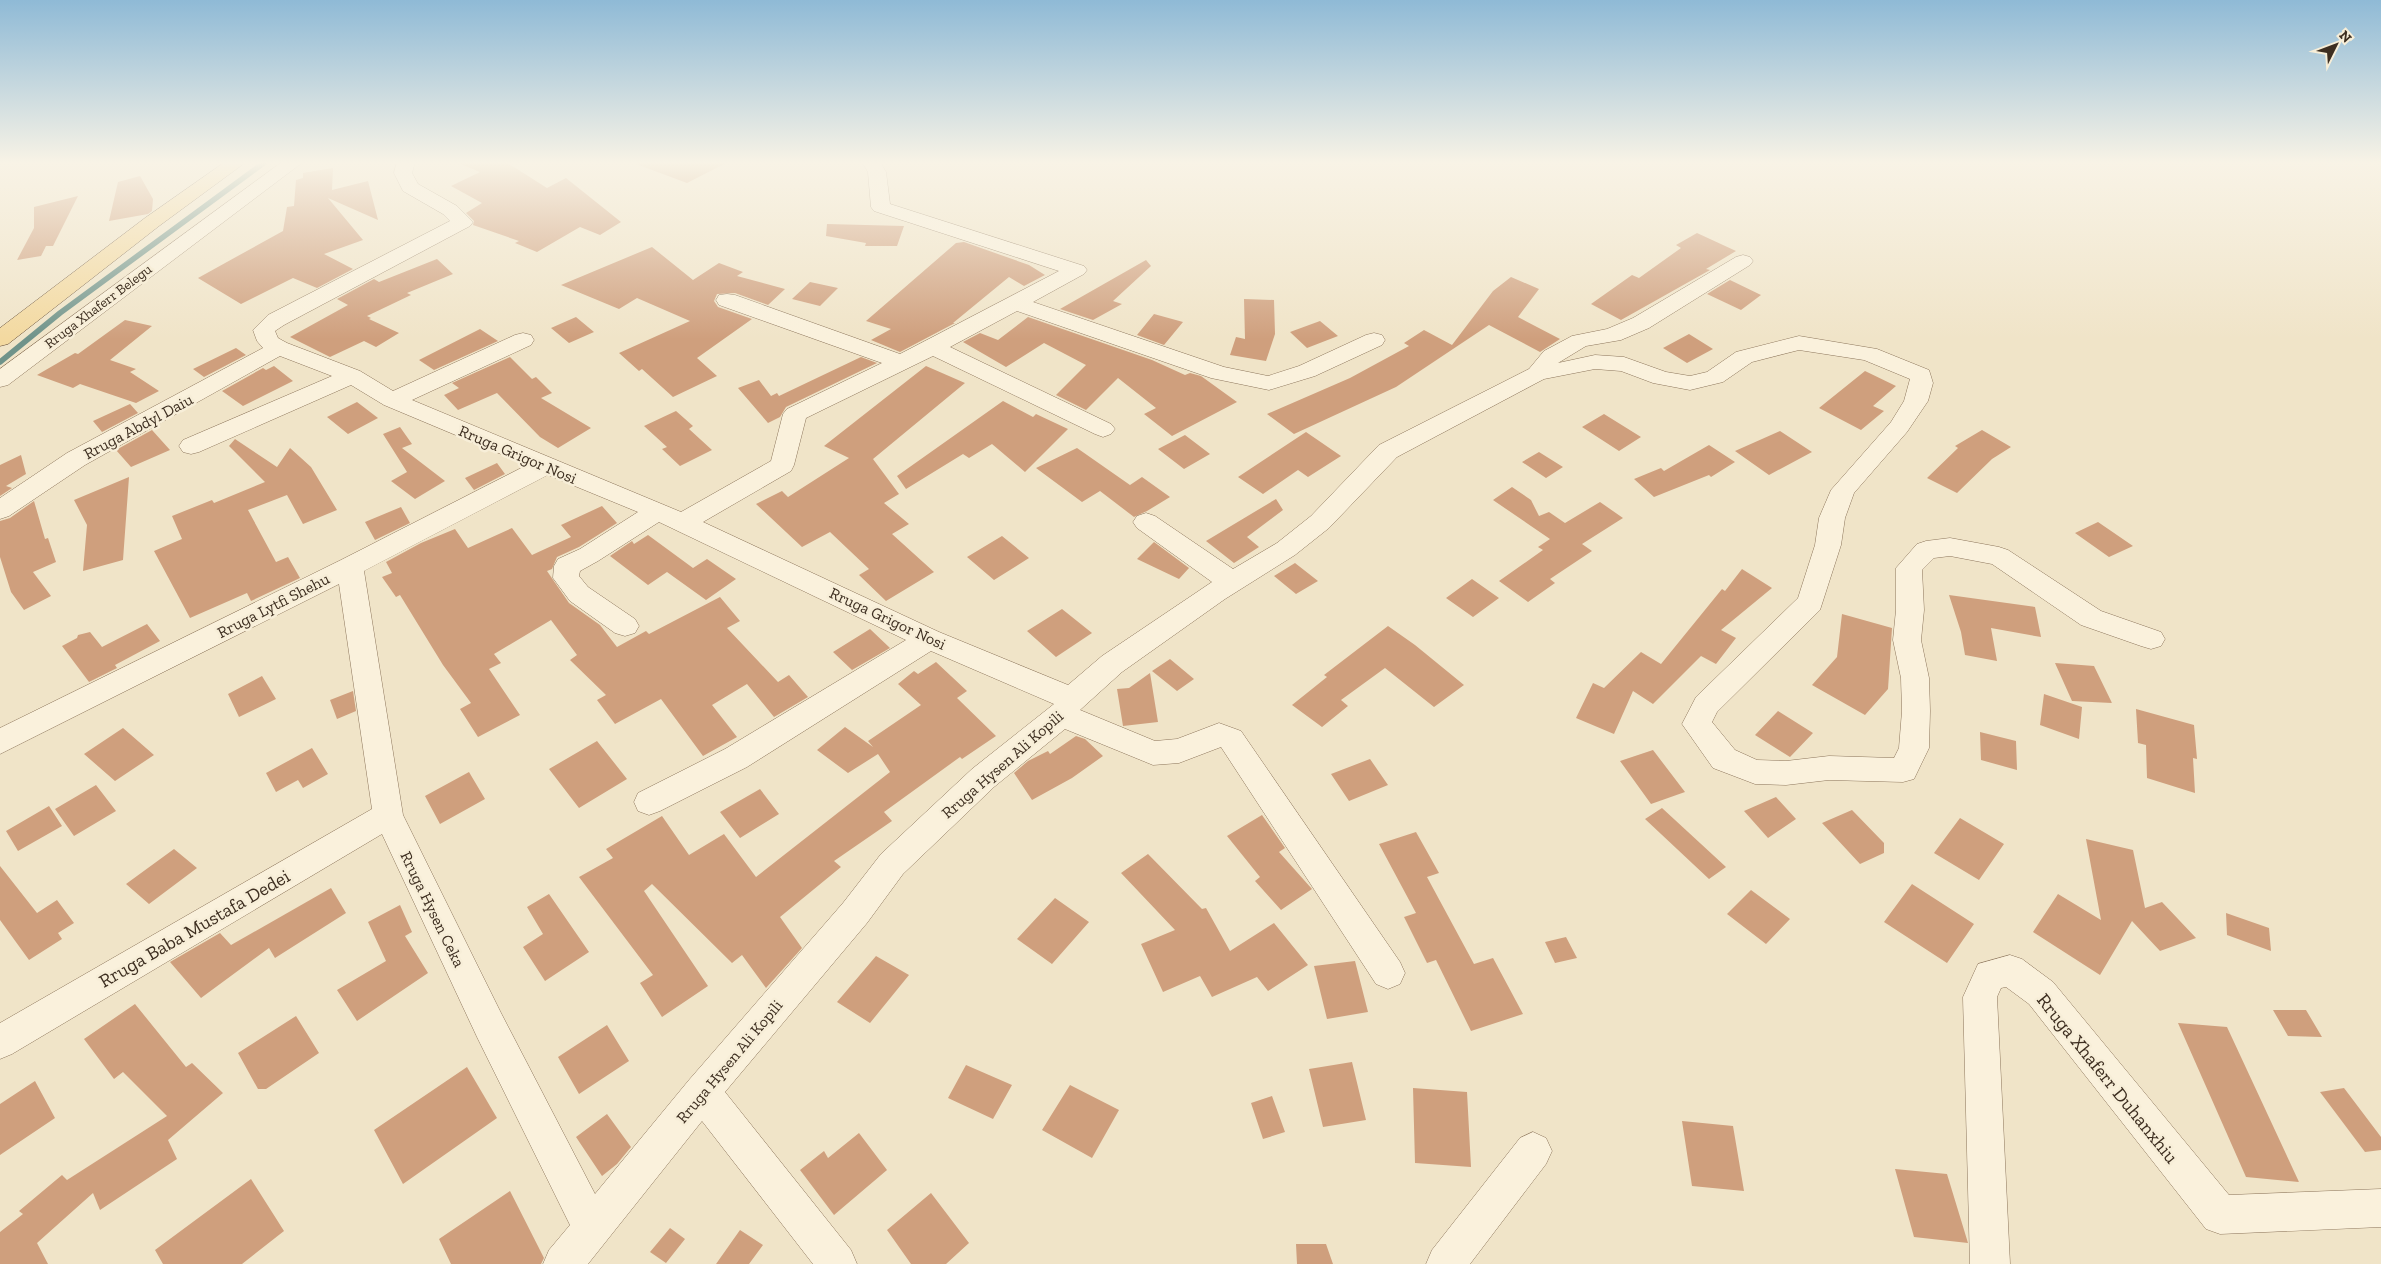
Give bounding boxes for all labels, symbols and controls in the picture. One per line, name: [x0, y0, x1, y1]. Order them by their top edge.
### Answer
north arrow: [2311, 20, 2361, 70]
text: N: [2335, 27, 2355, 47]
street label: Rruga Xhaferr Belegu: [41, 260, 155, 352]
street label: Rruga Abdyl Daiu: [80, 390, 196, 463]
street label: Rruga Grigor Nosi: [456, 421, 580, 488]
street label: Rruga Lytfi Shehu: [214, 569, 333, 642]
street label: Rruga Grigor Nosi: [827, 583, 949, 654]
street label: Rruga Hysen Ali Kopili: [938, 706, 1067, 822]
street label: Rruga Hysen Ceka: [396, 848, 469, 970]
street label: Rruga Baba Mustafa Dedei: [95, 864, 294, 993]
street label: Rruga Xhaferr Duhanxhiu: [2032, 989, 2183, 1168]
street label: Rruga Hysen Ali Kopili: [672, 995, 787, 1127]

